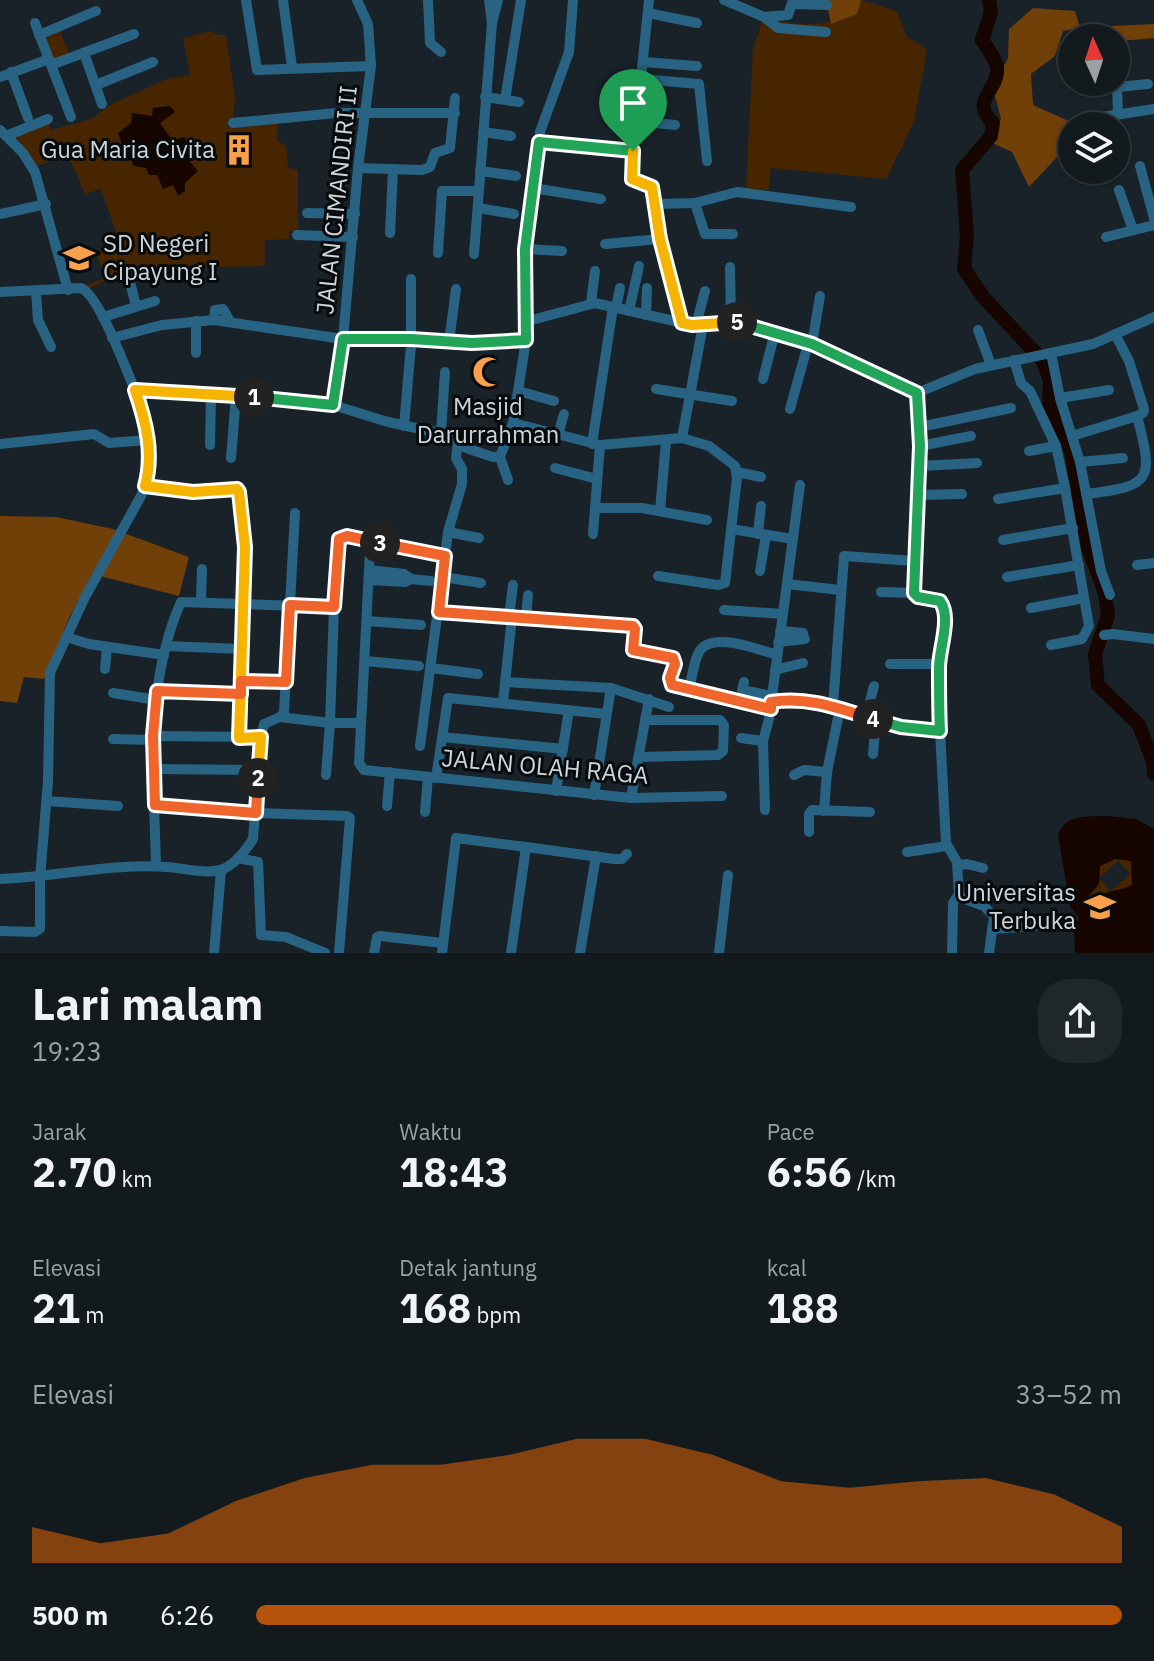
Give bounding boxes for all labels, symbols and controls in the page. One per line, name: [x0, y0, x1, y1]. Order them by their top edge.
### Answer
north arrow: [1058, 24, 1130, 96]
map controls: [1058, 24, 1130, 184]
pin: [599, 69, 667, 151]
icon: arrive: [611, 81, 655, 125]
street label: JALAN CIMANDIRI II: [308, 84, 364, 316]
button: layers: [1058, 112, 1130, 184]
place label: Gua Maria Civita: [41, 133, 215, 165]
building icon: Gua Maria Civita: [222, 133, 256, 167]
place label: SD Negeri Cipayung I: [103, 227, 218, 287]
school or university icon: SD Negeri Cipayung I: [62, 241, 96, 275]
pin: 5: [717, 302, 757, 342]
text: 5: [730, 307, 744, 336]
mosque icon: Masjid Darurrahman: [471, 355, 505, 389]
pin: 1: [234, 377, 274, 417]
text: 1: [247, 382, 261, 411]
place label: Masjid Darurrahman: [417, 390, 559, 450]
pin: 3: [360, 523, 400, 563]
text: 3: [373, 528, 387, 557]
pin: 4: [853, 699, 893, 739]
text: 4: [866, 704, 880, 733]
street label: JALAN OLAH RAGA: [440, 741, 650, 791]
pin: 2: [238, 758, 278, 798]
text: 2: [251, 763, 265, 792]
place label: Universitas Terbuka: [956, 876, 1076, 936]
school or university icon: Universitas Terbuka: [1083, 890, 1117, 924]
text: Lari malam: [32, 975, 263, 1032]
button: share: [1038, 979, 1122, 1063]
text: 19:23: [32, 1034, 102, 1068]
text: Jarak: [32, 1117, 86, 1146]
text: Waktu: [399, 1117, 462, 1146]
text: Pace: [767, 1117, 815, 1146]
text: 2.70: [32, 1146, 116, 1198]
text: 18:43: [399, 1146, 509, 1198]
text: 6:56: [767, 1146, 852, 1198]
text: km: [116, 1164, 152, 1193]
text: /km: [852, 1164, 896, 1193]
text: Elevasi: [32, 1253, 101, 1282]
text: Detak jantung: [399, 1253, 537, 1282]
text: kcal: [767, 1253, 807, 1282]
text: 21: [32, 1282, 80, 1334]
text: 168: [399, 1282, 471, 1334]
text: 188: [767, 1282, 839, 1334]
text: m: [80, 1300, 104, 1329]
text: bpm: [471, 1300, 521, 1329]
text: Elevasi: [32, 1377, 114, 1411]
text: 33–52 m: [1015, 1377, 1122, 1411]
text: 500 m: [32, 1598, 108, 1632]
text: 6:26: [160, 1598, 214, 1632]

